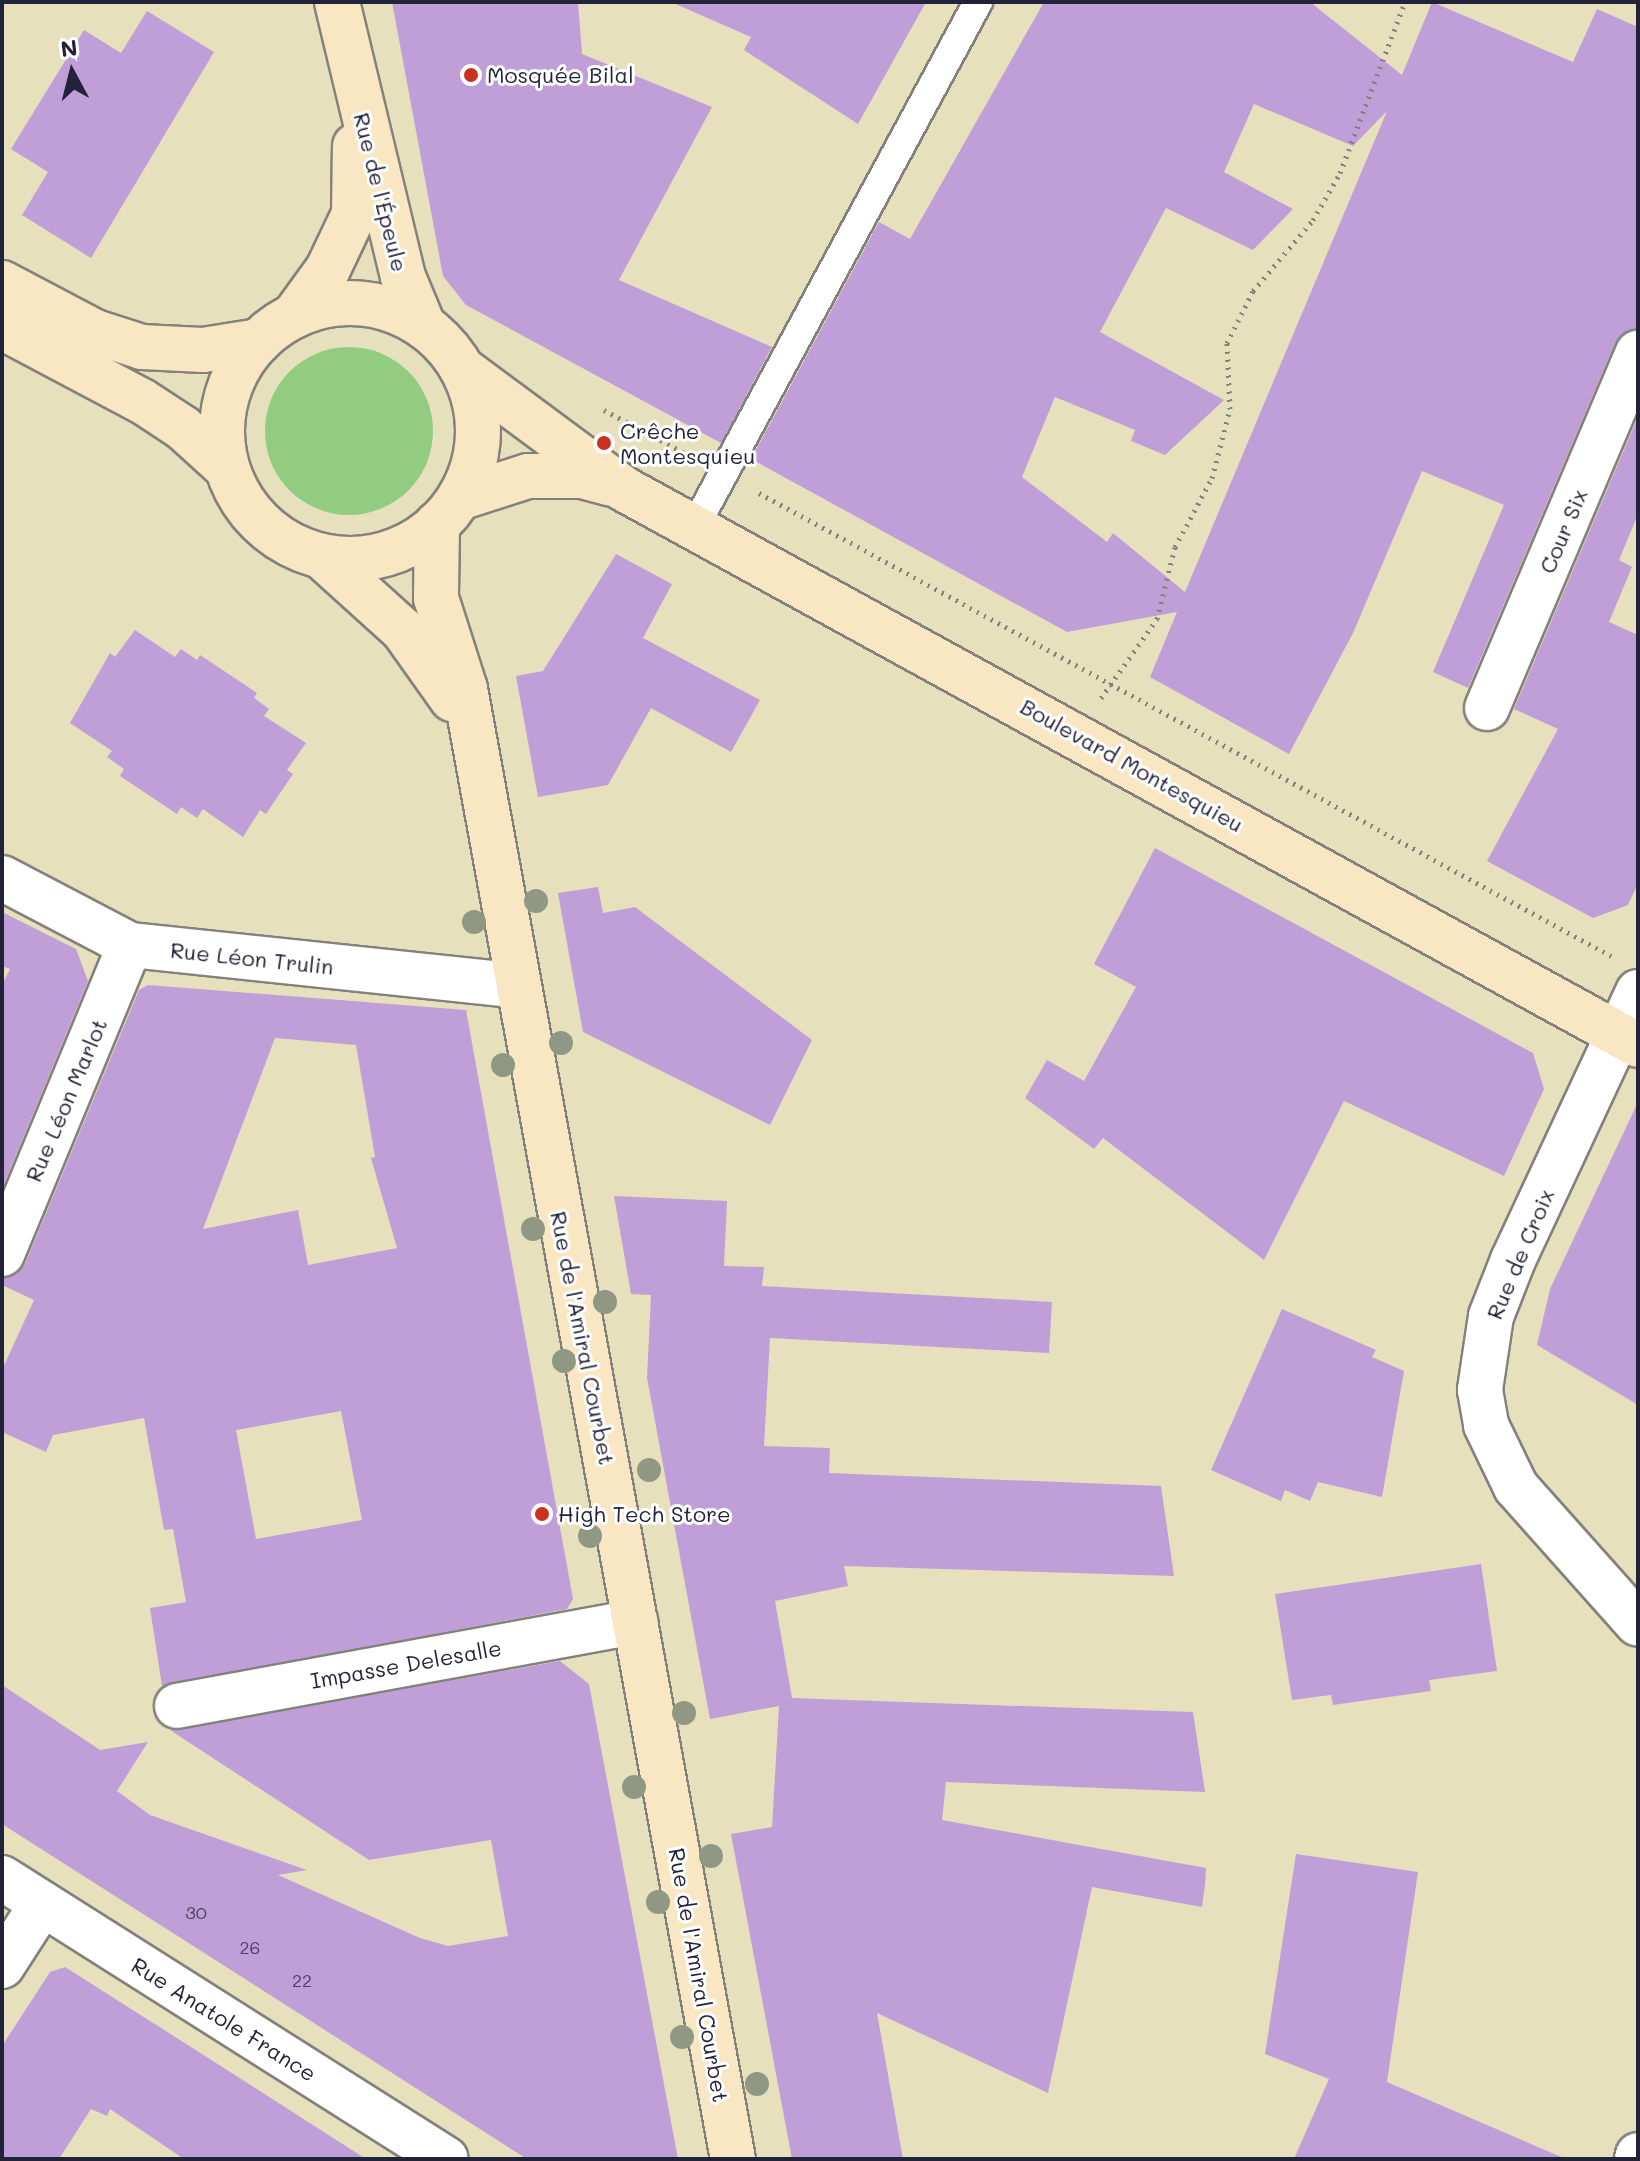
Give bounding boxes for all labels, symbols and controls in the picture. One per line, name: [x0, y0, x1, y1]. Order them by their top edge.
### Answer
north arrow: [32, 32, 112, 112]
text: N: [59, 32, 79, 63]
place label: Mosquée Bilal: [487, 62, 634, 88]
marker: Mosquée Bilal: [462, 66, 480, 84]
street label: Rue de l'Épeule: [349, 110, 413, 274]
place label: Crêche Montesquieu: [620, 417, 755, 468]
marker: Crêche Montesquieu: [595, 434, 613, 452]
street label: Cour Six: [1533, 485, 1593, 577]
street label: Boulevard Montesquieu: [1016, 693, 1248, 837]
street label: Rue Léon Trulin: [169, 936, 335, 980]
street label: Rue Léon Marlot: [20, 1014, 112, 1186]
street label: Rue de Croix: [1481, 1185, 1559, 1323]
street label: Rue de l'Amiral Courbet: [545, 1209, 621, 1467]
place label: High Tech Store: [558, 1501, 731, 1527]
marker: High Tech Store: [533, 1505, 551, 1523]
street label: Impasse Delesalle: [308, 1634, 504, 1694]
street label: Rue de l'Amiral Courbet: [664, 1846, 734, 2104]
house number: 30: [185, 1901, 207, 1923]
house number: 26: [240, 1936, 260, 1958]
street label: Rue Anatole France: [127, 1951, 321, 2087]
house number: 22: [292, 1969, 312, 1991]

